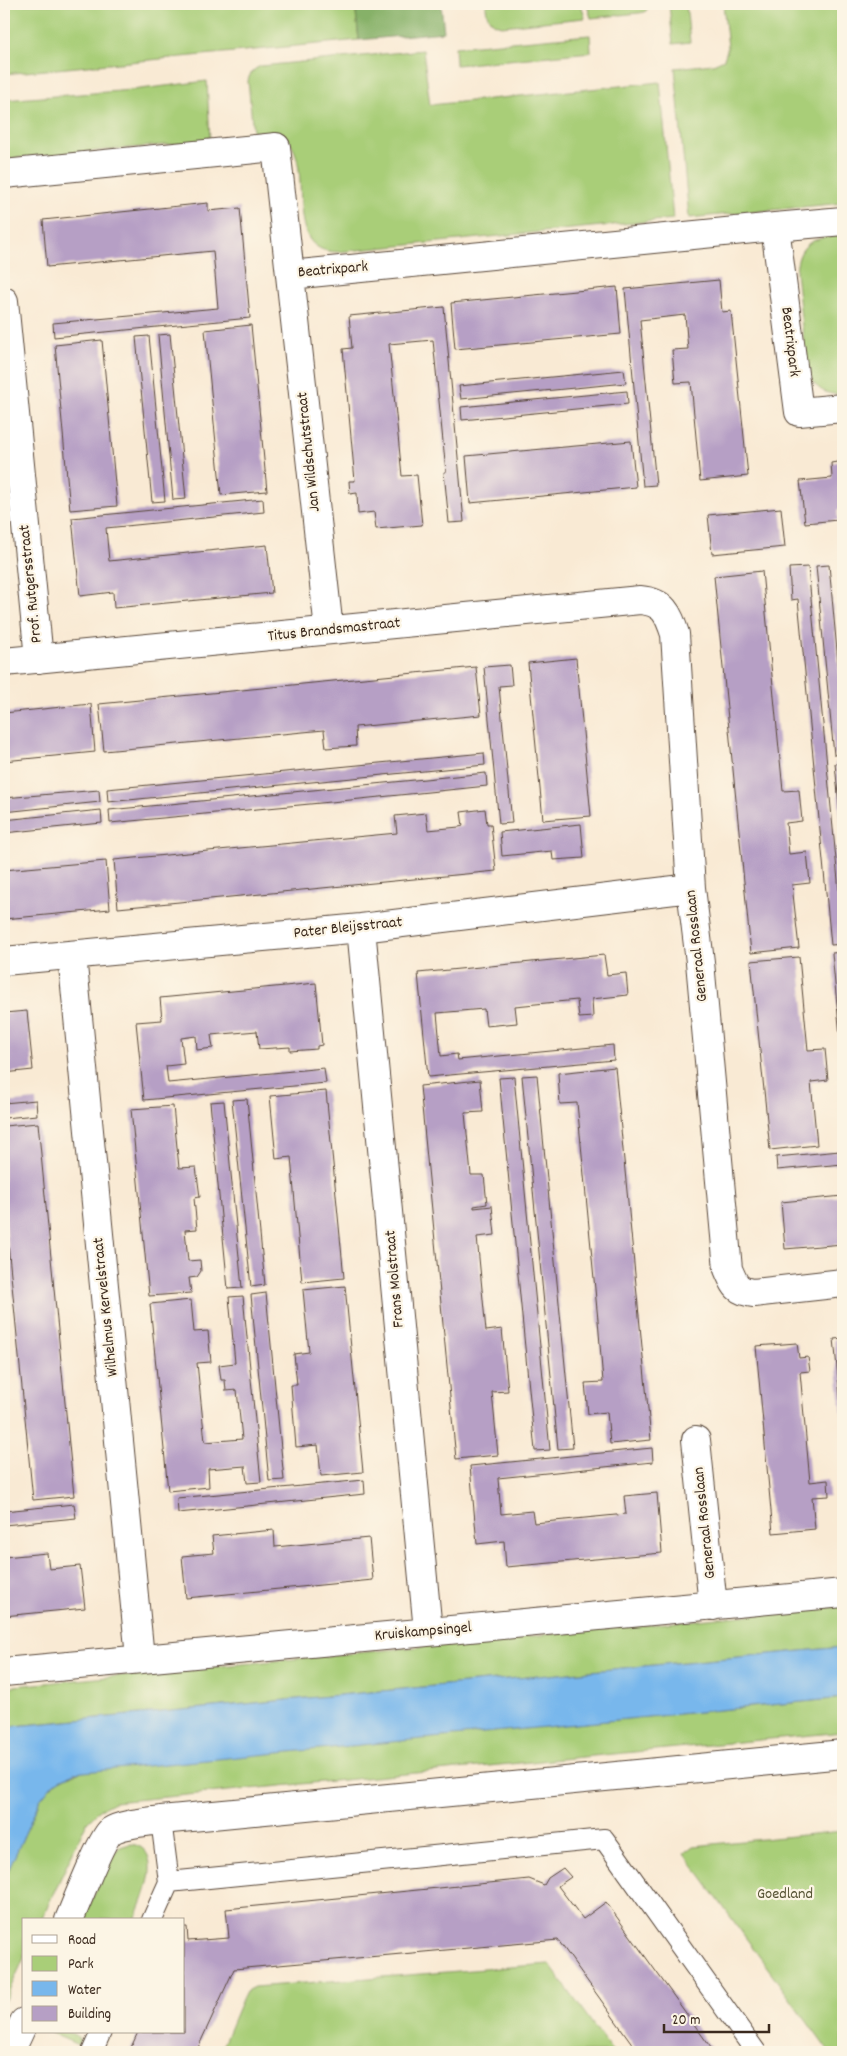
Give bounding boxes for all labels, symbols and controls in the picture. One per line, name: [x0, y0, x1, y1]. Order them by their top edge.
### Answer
street label: Beatrixpark: [297, 255, 369, 285]
street label: Beatrixpark: [774, 306, 806, 378]
street label: Jan Wildschutstraat: [291, 391, 327, 513]
street label: Prof. Rutgersstraat: [13, 523, 49, 644]
street label: Titus Brandsmastraat: [267, 612, 402, 648]
street label: Generaal Rosslaan: [680, 889, 714, 1003]
street label: Pater Bleijsstraat: [293, 911, 404, 945]
street label: Frans Molstraat: [379, 1229, 411, 1329]
street label: Wilhelmus Kervelstraat: [87, 1236, 125, 1378]
street label: Generaal Rosslaan: [688, 1466, 722, 1580]
street label: Kruiskampsingel: [374, 1616, 473, 1648]
park label: Goedland: [757, 1883, 813, 1906]
legend: [22, 1918, 185, 2034]
text: Road: [68, 1930, 96, 1952]
text: Park: [68, 1954, 94, 1976]
text: Water: [68, 1980, 102, 2002]
scale bar: [664, 2001, 770, 2033]
text: Building: [68, 2004, 111, 2026]
text: 20 m: [672, 2010, 700, 2032]

